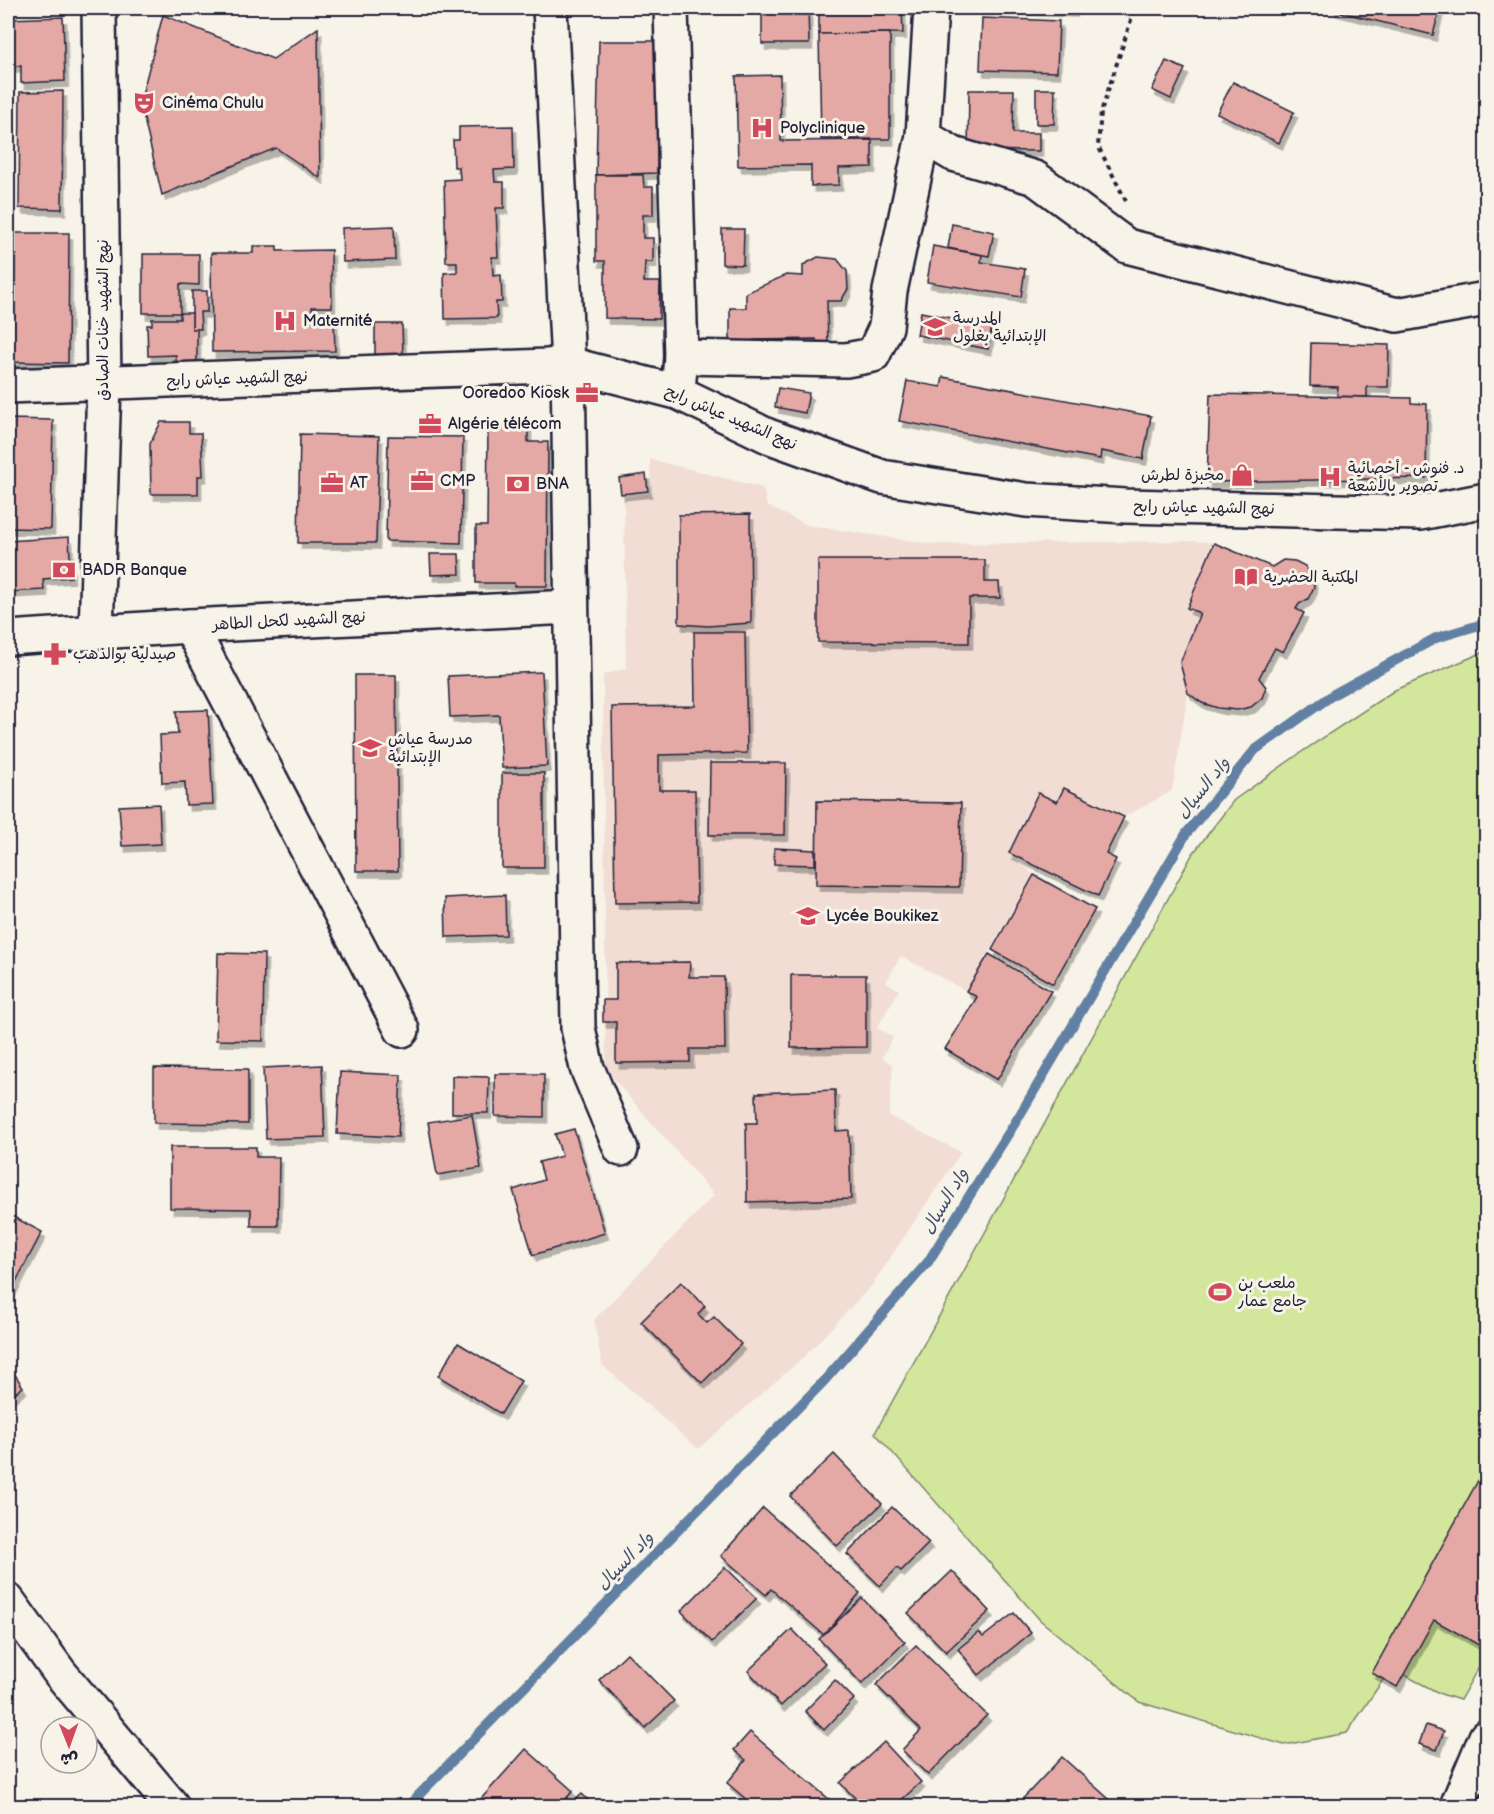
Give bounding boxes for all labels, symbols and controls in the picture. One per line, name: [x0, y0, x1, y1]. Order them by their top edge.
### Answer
theatre icon: Cinéma Chulu: [131, 90, 157, 116]
place label: Cinéma Chulu: [162, 94, 264, 113]
hospital icon: Polyclinique: [749, 115, 775, 141]
place label: Polyclinique: [780, 119, 866, 138]
street label: نهج الشهيد خنات الصادق: [94, 239, 113, 401]
hospital icon: Maternité: [272, 308, 298, 334]
place label: المدرسة الإبتدائية بغلول: [953, 309, 1047, 346]
place label: Maternité: [303, 312, 373, 331]
school or university icon: المدرسة الإبتدائية بغلول: [922, 314, 948, 340]
street label: نهج الشهيد عياش رابح: [166, 367, 308, 391]
office icon: Ooredoo Kiosk: [574, 380, 600, 406]
street label: نهج الشهيد عياش رابح: [662, 382, 800, 454]
place label: Ooredoo Kiosk: [462, 384, 569, 403]
office icon: Algérie télécom: [417, 411, 443, 437]
place label: Algérie télécom: [448, 415, 561, 434]
place label: د. فنوش - أخصائية تصوير بالأشعة: [1348, 459, 1465, 496]
shop icon: مخبزة لطرش: [1229, 462, 1255, 488]
hospital icon: د. فنوش - أخصائية تصوير بالأشعة: [1317, 464, 1343, 490]
place label: مخبزة لطرش: [1141, 466, 1224, 485]
office icon: CMP: [409, 468, 435, 494]
office icon: AT: [319, 470, 345, 496]
bank icon: BNA: [505, 471, 531, 497]
place label: CMP: [440, 472, 475, 491]
place label: AT: [350, 474, 368, 493]
place label: BNA: [536, 475, 569, 494]
street label: نهج الشهيد عياش رابح: [1133, 497, 1275, 519]
bank icon: BADR Banque: [51, 557, 77, 583]
place label: BADR Banque: [82, 561, 187, 580]
library icon: المكتبة الحضرية: [1233, 564, 1259, 590]
place label: المكتبة الحضرية: [1264, 568, 1358, 587]
street label: نهج الشهيد لكحل الطاهر: [210, 607, 366, 635]
pharmacy icon: صيدلية بوالذهب: [42, 641, 68, 667]
place label: صيدلية بوالذهب: [73, 645, 176, 664]
place label: مدرسة عياش الإبتدائية: [388, 730, 473, 767]
school or university icon: مدرسة عياش الإبتدائية: [357, 735, 383, 761]
water label: واد السيال: [1172, 752, 1235, 823]
school or university icon: Lycée Boukikez: [795, 903, 821, 929]
place label: Lycée Boukikez: [826, 907, 939, 926]
water label: واد السيال: [917, 1164, 973, 1238]
place label: ملعب بن جامع عمار: [1237, 1274, 1307, 1312]
sports icon: ملعب بن جامع عمار: [1207, 1279, 1233, 1305]
water label: واد السيال: [592, 1527, 658, 1595]
north arrow: [39, 1715, 99, 1775]
text: ش: [60, 1749, 78, 1768]

